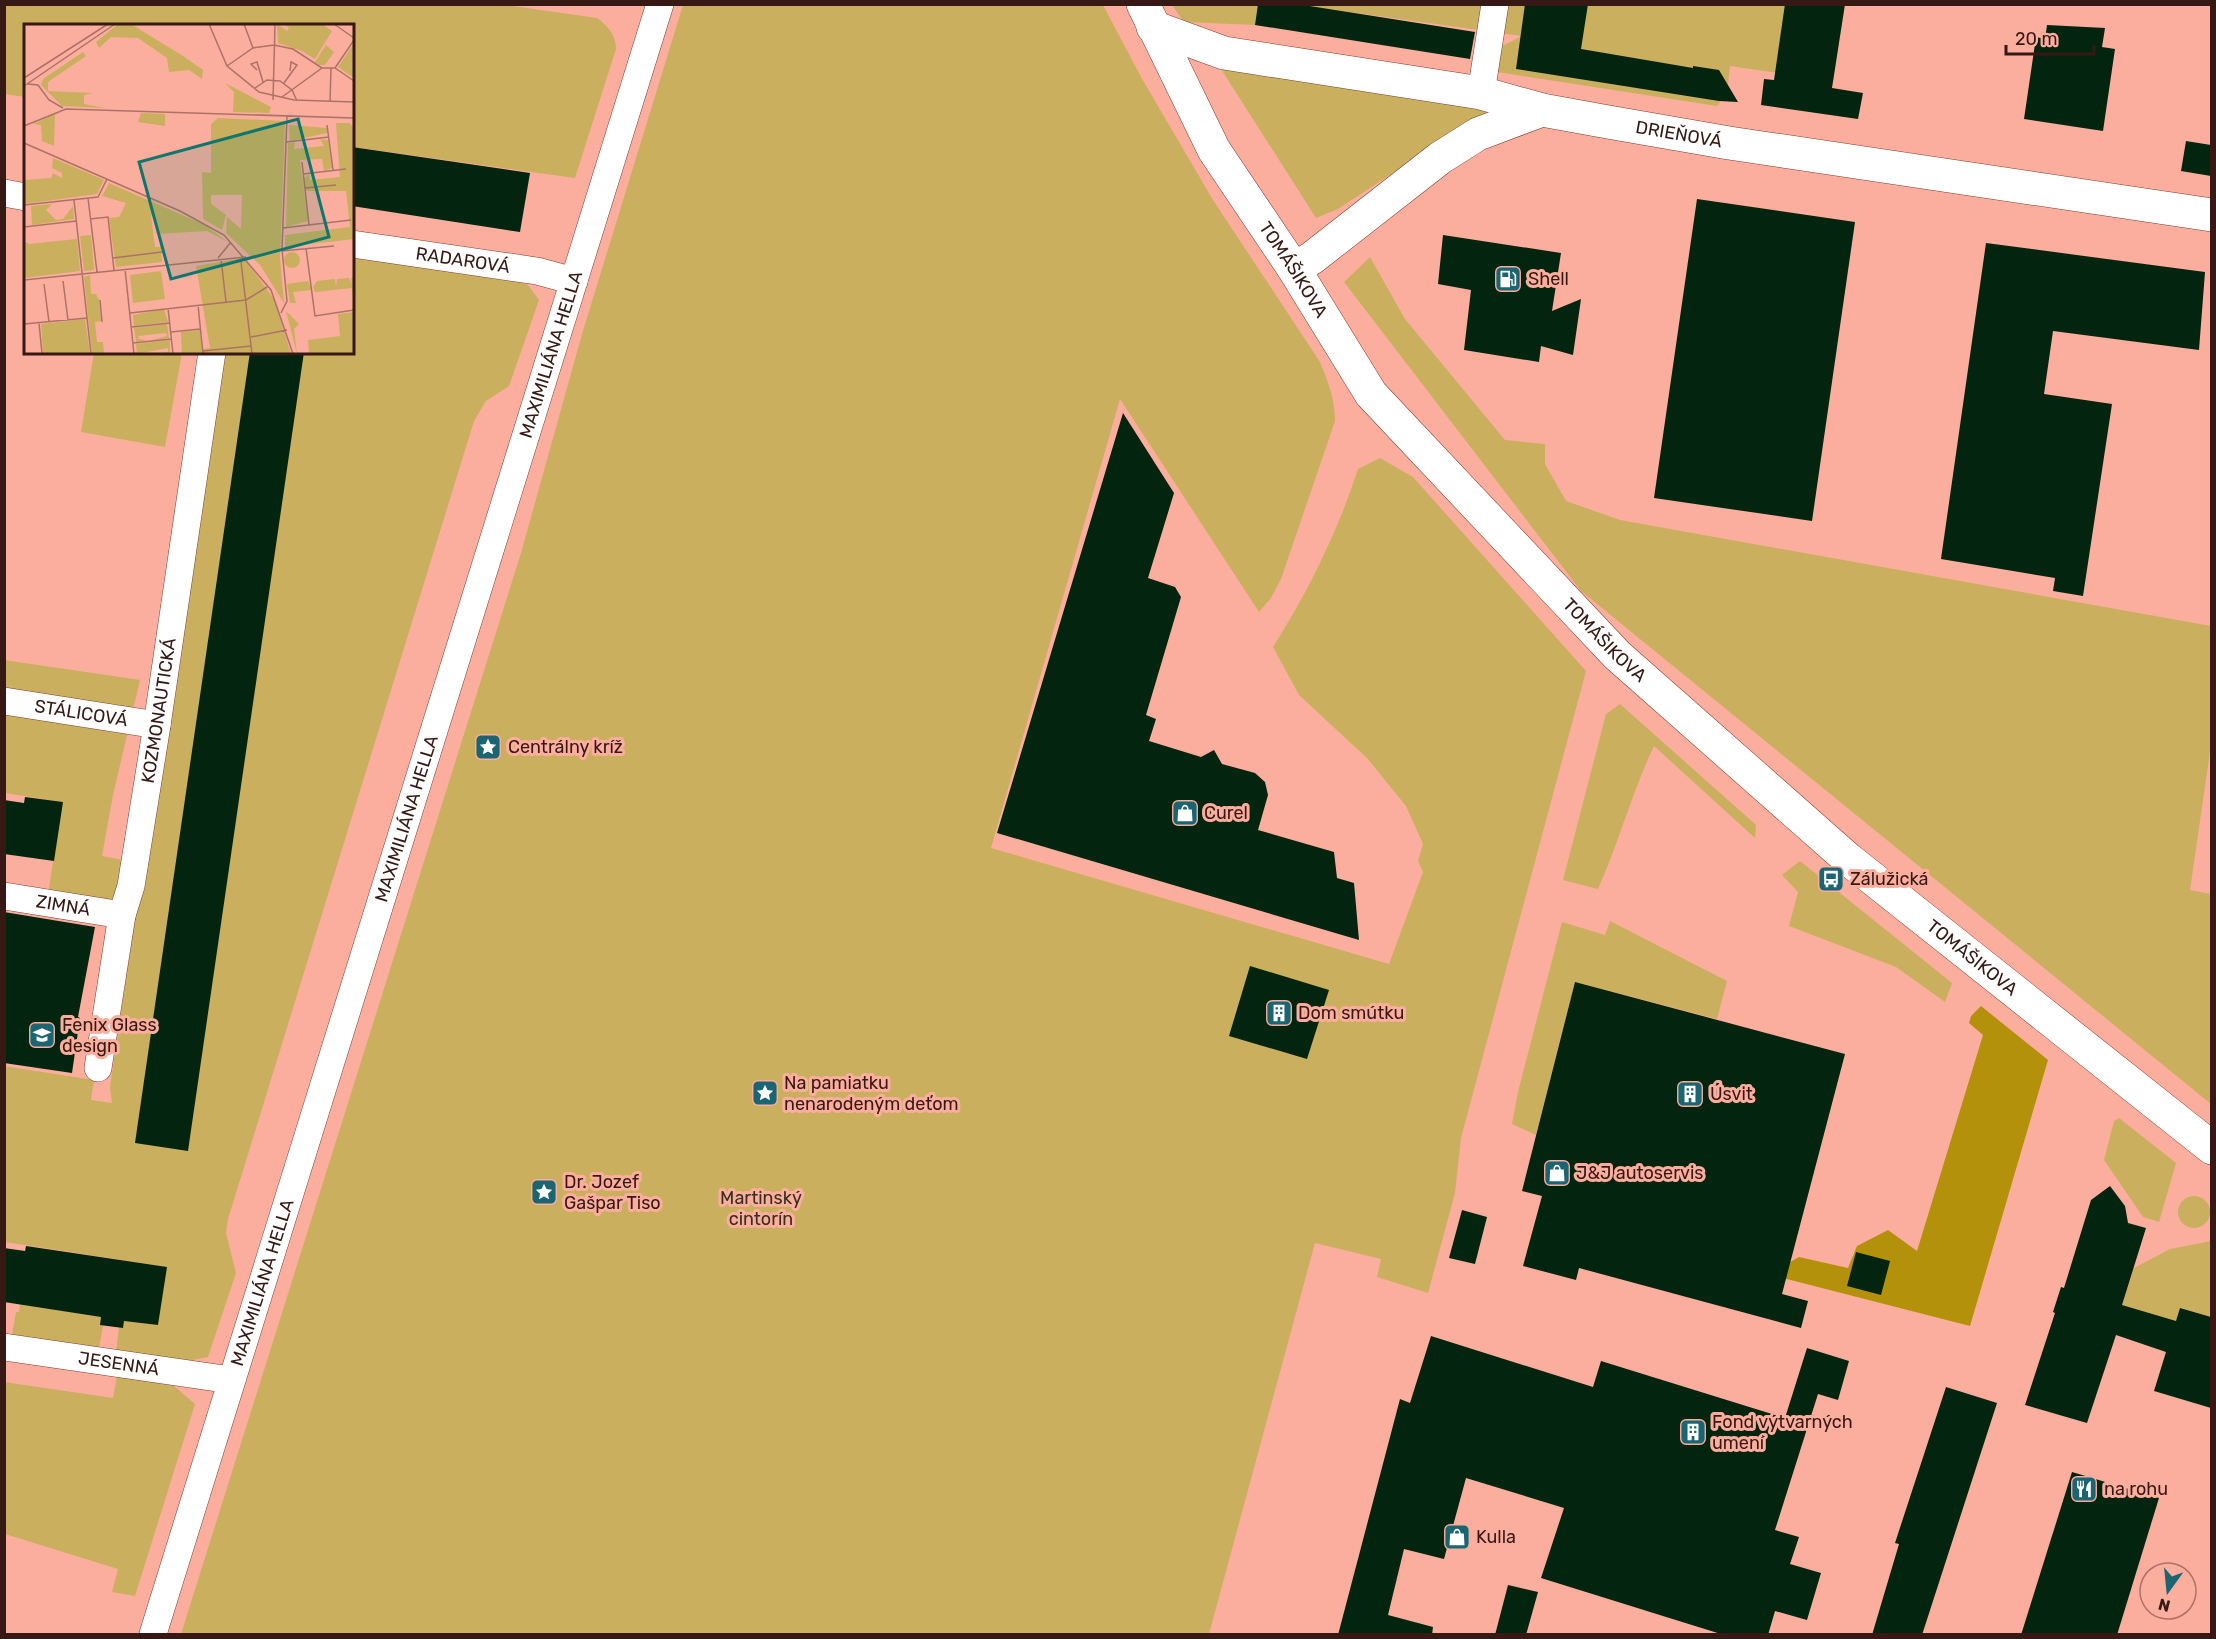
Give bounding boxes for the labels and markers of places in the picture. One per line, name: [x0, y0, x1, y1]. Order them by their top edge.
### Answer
fuel station icon: Shell: [1493, 264, 1523, 294]
place label: Shell: [1528, 268, 1569, 290]
place icon: Centrálny kríž: [473, 732, 503, 762]
place label: Centrálny kríž: [508, 736, 623, 758]
shop icon: Curel: [1170, 798, 1200, 828]
place label: Curel: [1204, 802, 1248, 824]
bus stop icon: Zálužická: [1816, 864, 1846, 894]
place label: Zálužická: [1850, 868, 1928, 890]
building icon: Dom smútku: [1264, 998, 1294, 1028]
place label: Dom smútku: [1298, 1002, 1404, 1024]
place label: Fenix Glass design: [62, 1014, 157, 1057]
school or university icon: Fenix Glass design: [27, 1020, 57, 1050]
place label: Na pamiatku nenarodeným deťom: [784, 1072, 959, 1115]
place icon: Na pamiatku nenarodeným deťom: [750, 1078, 780, 1108]
building icon: Úsvit: [1675, 1079, 1705, 1109]
place label: Úsvit: [1710, 1083, 1753, 1105]
shop icon: J&J autoservis: [1542, 1158, 1572, 1188]
place label: J&J autoservis: [1576, 1162, 1703, 1184]
place label: Dr. Jozef Gašpar Tiso: [564, 1171, 661, 1214]
place icon: Dr. Jozef Gašpar Tiso: [529, 1177, 559, 1207]
place label: Fond výtvarných umení: [1712, 1411, 1853, 1454]
building icon: Fond výtvarných umení: [1678, 1417, 1708, 1447]
restaurant icon: na rohu: [2069, 1474, 2099, 1504]
place label: na rohu: [2104, 1478, 2168, 1500]
shop icon: Kulla: [1442, 1522, 1472, 1552]
place label: Kulla: [1476, 1526, 1516, 1548]

